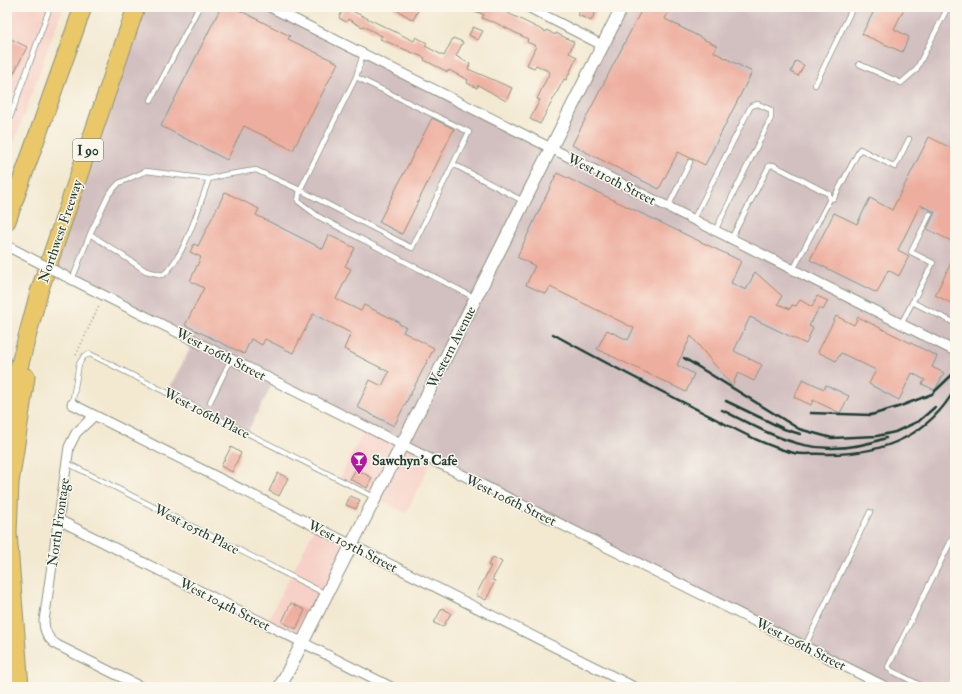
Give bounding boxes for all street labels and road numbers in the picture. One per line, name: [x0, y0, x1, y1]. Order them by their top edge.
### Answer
road number: I 90: [73, 139, 103, 161]
street label: West 110th Street: [564, 149, 659, 209]
street label: Northwest Freeway: [35, 176, 87, 285]
street label: Western Avenue: [423, 303, 479, 392]
street label: West 106th Street: [172, 324, 269, 385]
street label: West 106th Place: [160, 384, 253, 442]
street label: West 106th Street: [462, 471, 559, 530]
street label: North Frontage: [44, 476, 73, 568]
street label: West 105th Place: [150, 500, 242, 558]
street label: West 105th Street: [304, 516, 401, 576]
street label: West 104th Street: [176, 574, 273, 635]
street label: West 106th Street: [752, 614, 849, 675]

